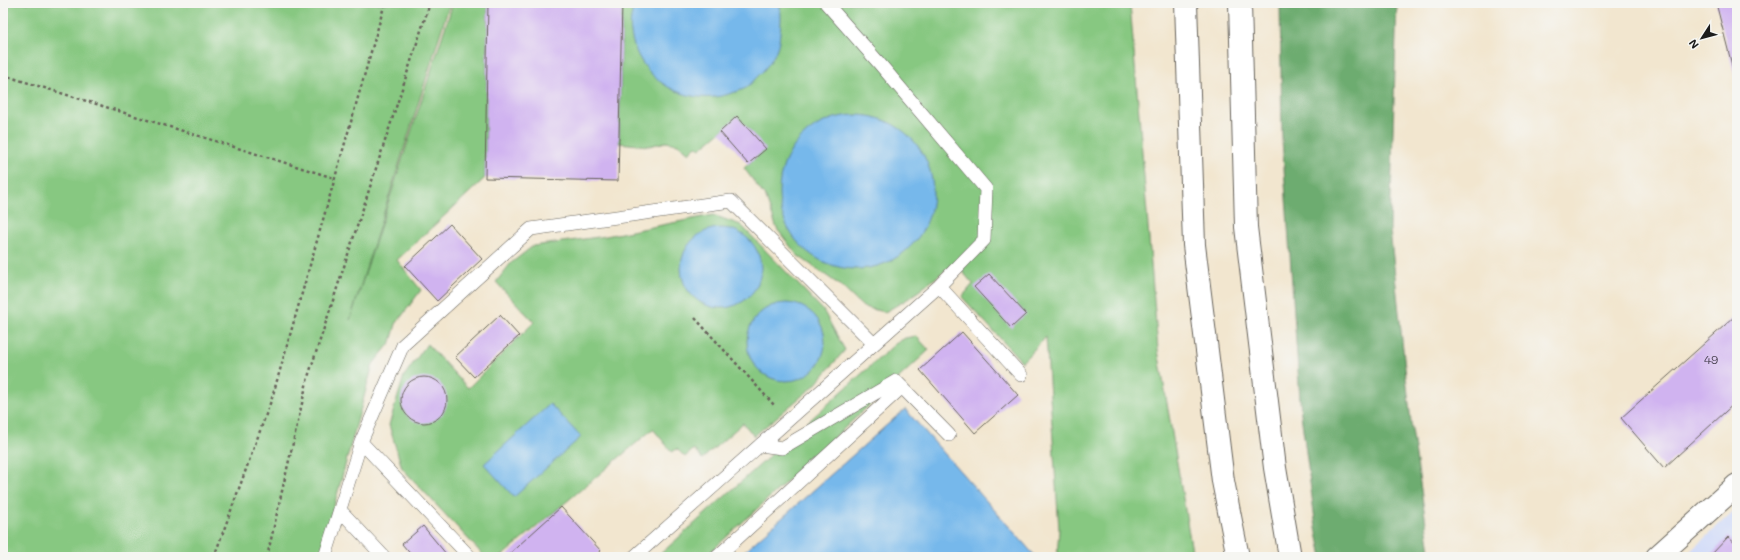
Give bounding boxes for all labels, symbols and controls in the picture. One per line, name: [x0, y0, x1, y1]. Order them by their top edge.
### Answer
north arrow: [1682, 18, 1722, 58]
text: N: [1685, 36, 1702, 52]
house number: 49: [1704, 351, 1718, 367]

